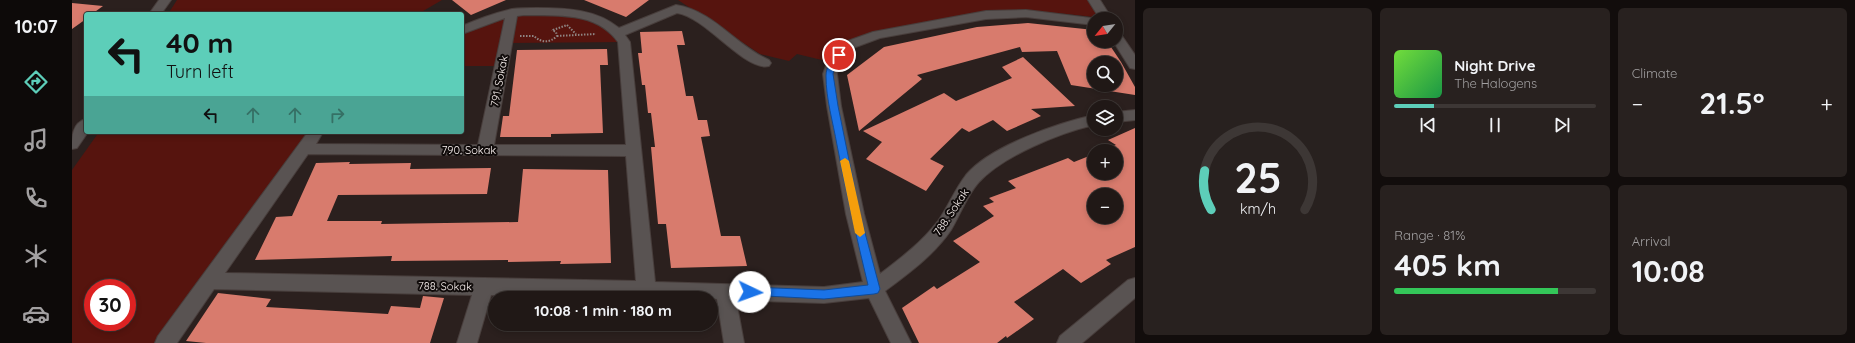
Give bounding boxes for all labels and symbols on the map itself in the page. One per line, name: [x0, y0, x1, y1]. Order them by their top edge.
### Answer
north arrow: [1087, 12, 1123, 48]
pin: [822, 38, 856, 72]
street label: 791. Sokak: [487, 54, 511, 108]
street label: 790. Sokak: [442, 143, 496, 157]
street label: 788. Sokak: [930, 186, 972, 238]
position arrow: [729, 271, 771, 313]
speed limit sign: 30: [84, 279, 136, 331]
street label: 788. Sokak: [418, 279, 472, 293]

